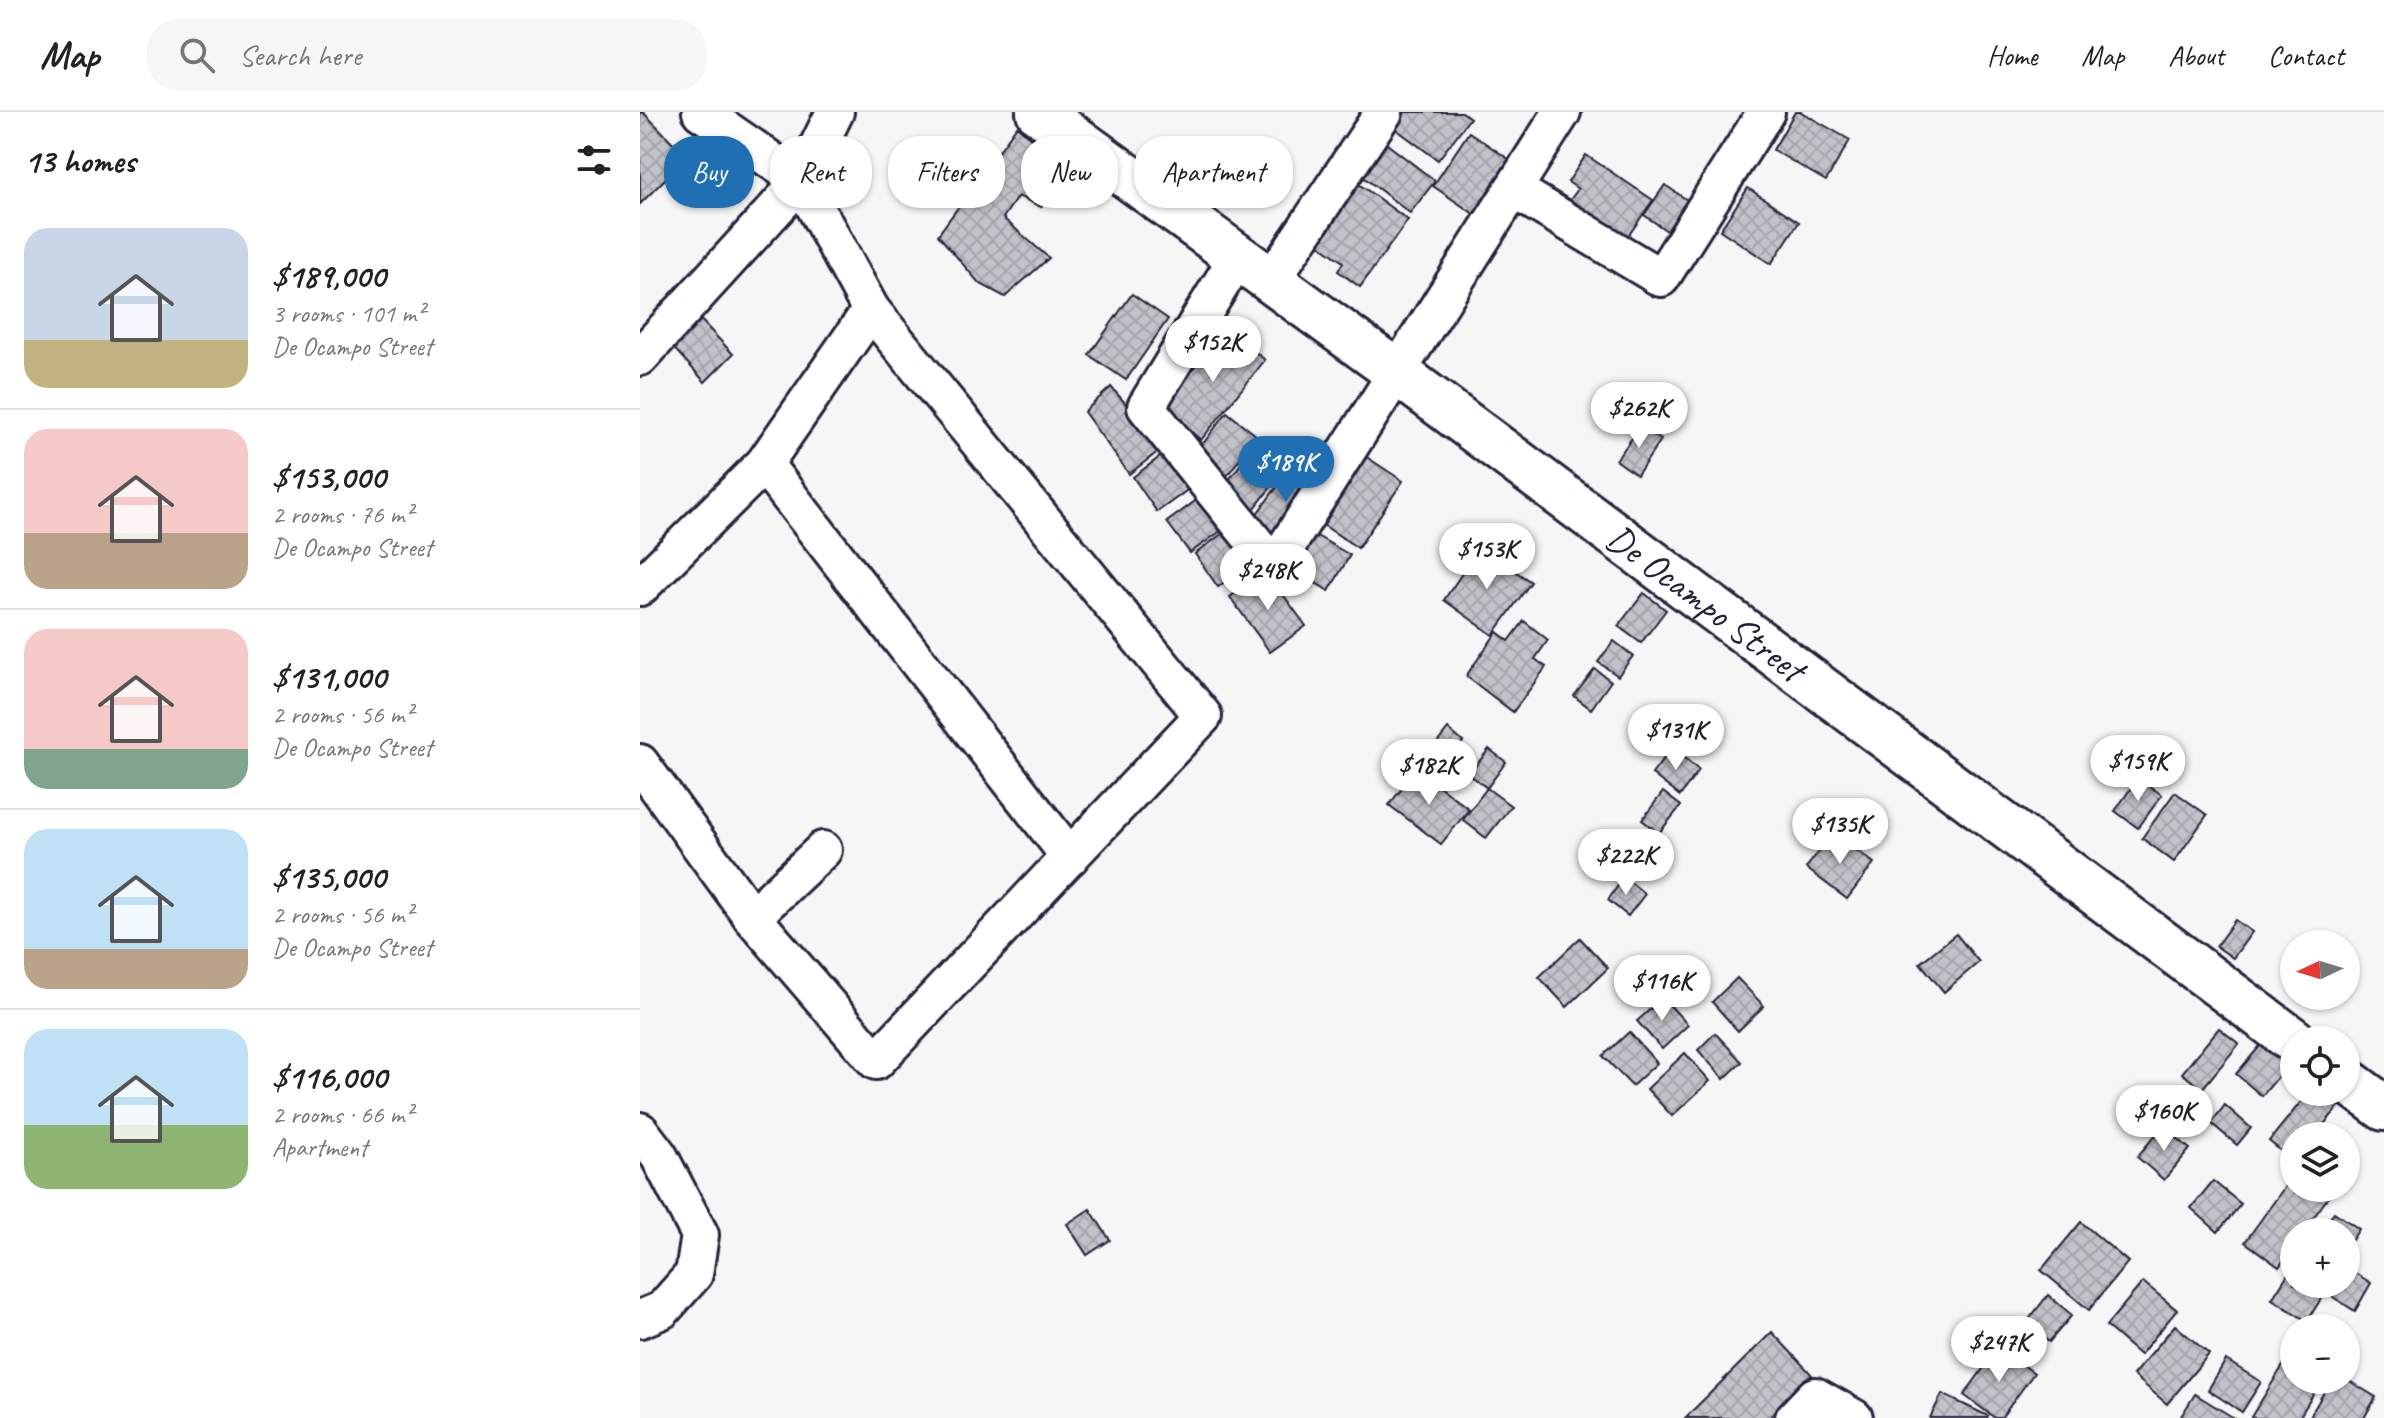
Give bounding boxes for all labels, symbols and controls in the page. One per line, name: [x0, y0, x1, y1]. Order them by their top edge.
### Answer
search box: [147, 19, 707, 91]
text: Map: [40, 32, 99, 79]
icon: search: [175, 33, 219, 77]
text: Search here: [239, 36, 361, 74]
text: Home: [1987, 38, 2037, 73]
text: Map: [2081, 38, 2124, 73]
text: About: [2168, 38, 2224, 73]
text: Contact: [2268, 38, 2344, 73]
chip: Buy: [664, 136, 754, 208]
chip: Rent: [770, 136, 872, 208]
chip: Filters: [888, 136, 1005, 208]
chip: New: [1021, 136, 1118, 208]
chip: Apartment: [1134, 136, 1293, 208]
icon: filters: [572, 138, 616, 182]
text: 13 homes: [24, 139, 135, 182]
text: $189,000: [272, 254, 385, 297]
icon: home: [88, 260, 184, 356]
text: 3 rooms · 101 m²: [272, 297, 424, 330]
pin: $152K: [1157, 316, 1269, 384]
text: $152K: [1183, 325, 1243, 358]
text: De Ocampo Street: [272, 330, 432, 363]
pin: $262K: [1583, 382, 1695, 450]
text: $262K: [1609, 391, 1669, 424]
pin: $189K: [1230, 436, 1342, 504]
text: $189K: [1256, 445, 1316, 478]
text: $153,000: [272, 455, 385, 498]
icon: home: [88, 461, 184, 557]
text: 2 rooms · 76 m²: [272, 498, 413, 531]
street label: De Ocampo Street: [1598, 514, 1818, 695]
pin: $153K: [1431, 523, 1543, 591]
text: De Ocampo Street: [272, 531, 432, 564]
text: $153K: [1457, 532, 1517, 565]
pin: $248K: [1212, 544, 1324, 612]
text: $248K: [1238, 553, 1298, 586]
text: $131,000: [272, 655, 386, 698]
icon: home: [88, 661, 184, 757]
text: 2 rooms · 56 m²: [272, 698, 413, 731]
pin: $131K: [1620, 704, 1732, 772]
text: $131K: [1646, 713, 1706, 746]
text: De Ocampo Street: [272, 731, 432, 764]
pin: $159K: [2082, 735, 2194, 803]
pin: $182K: [1373, 739, 1485, 807]
text: $159K: [2108, 744, 2168, 777]
text: $182K: [1399, 748, 1459, 781]
pin: $135K: [1784, 798, 1896, 866]
text: $135K: [1810, 807, 1870, 840]
pin: $222K: [1570, 829, 1682, 897]
text: $222K: [1596, 838, 1656, 871]
text: $135,000: [272, 855, 385, 898]
icon: home: [88, 861, 184, 957]
text: 2 rooms · 56 m²: [272, 898, 413, 931]
north arrow: [2280, 930, 2360, 1010]
map controls: [2280, 930, 2360, 1394]
text: De Ocampo Street: [272, 931, 432, 964]
pin: $116K: [1606, 955, 1718, 1023]
text: $116K: [1632, 964, 1692, 997]
button: locate: [2280, 1026, 2360, 1106]
text: $116,000: [272, 1055, 387, 1098]
icon: home: [88, 1061, 184, 1157]
pin: $160K: [2108, 1085, 2220, 1153]
text: $160K: [2134, 1094, 2194, 1127]
text: 2 rooms · 66 m²: [272, 1098, 413, 1131]
button: layers: [2280, 1122, 2360, 1202]
text: Apartment: [272, 1131, 368, 1164]
button: +: [2280, 1218, 2360, 1298]
button: −: [2280, 1314, 2360, 1394]
pin: $247K: [1943, 1316, 2055, 1384]
text: $247K: [1969, 1325, 2029, 1358]

